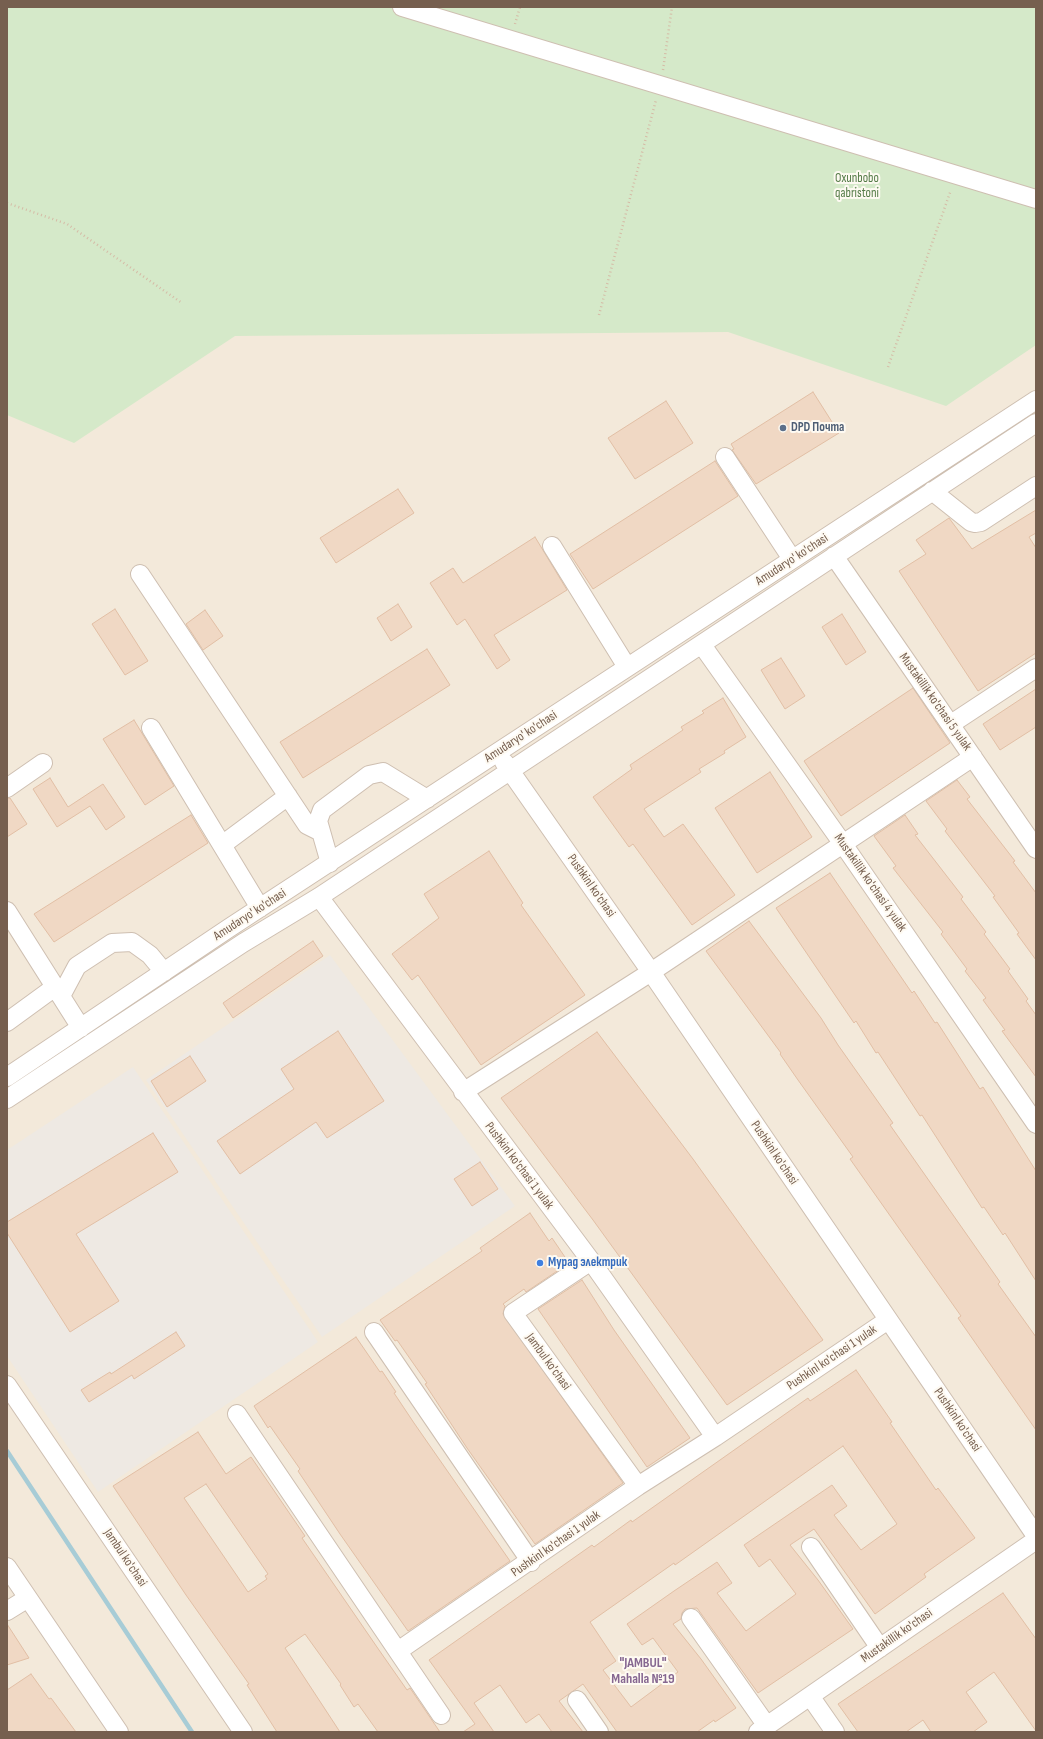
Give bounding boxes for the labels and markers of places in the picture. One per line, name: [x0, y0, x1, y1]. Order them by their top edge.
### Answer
place label: DPD Почта: [791, 420, 844, 436]
marker: DPD Почта: [778, 423, 788, 433]
place label: Мурад электрик: [548, 1255, 627, 1271]
marker: Мурад электрик: [535, 1258, 545, 1268]

